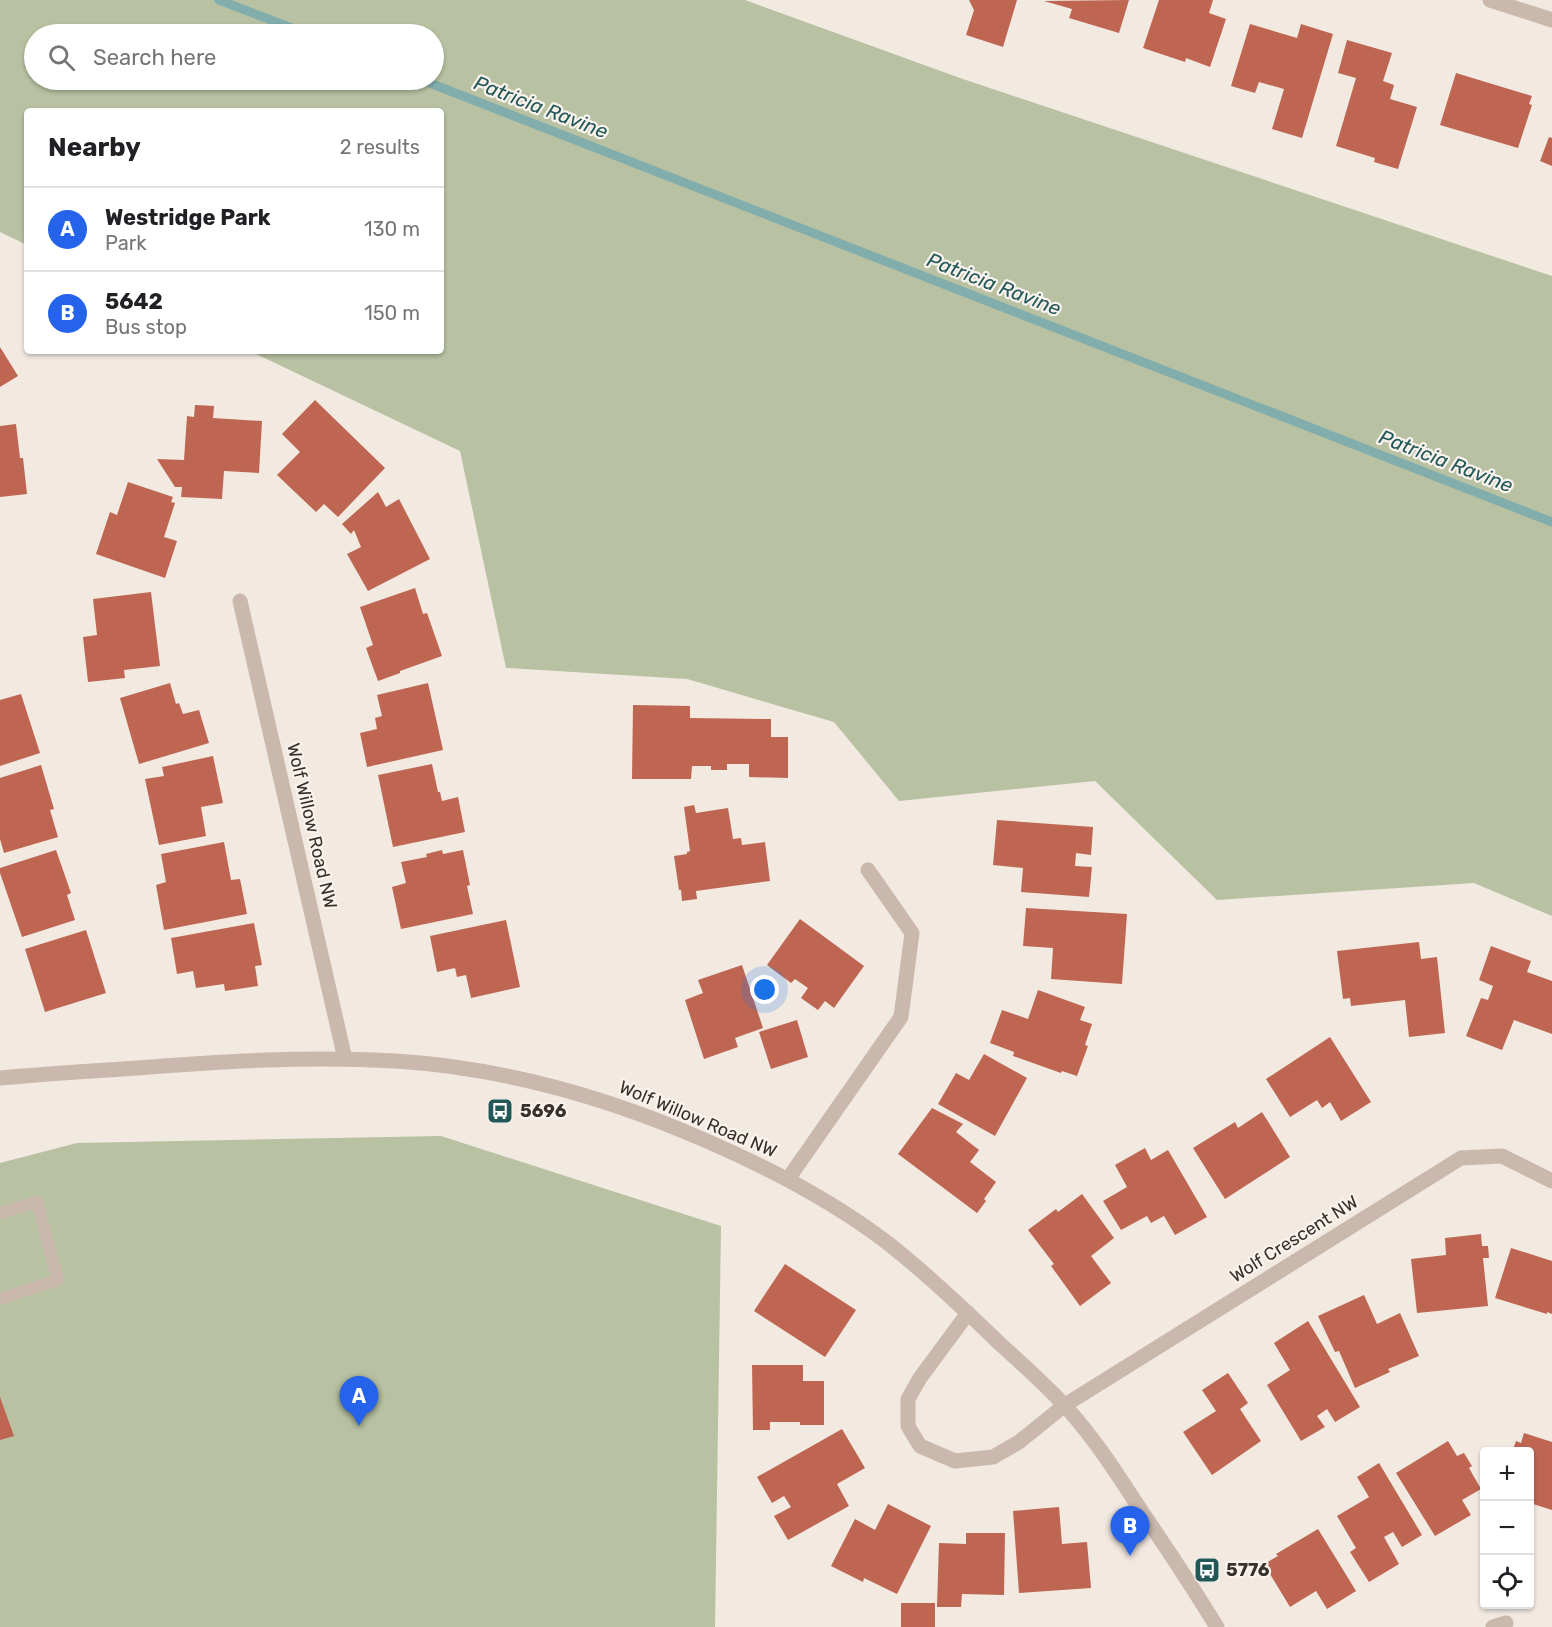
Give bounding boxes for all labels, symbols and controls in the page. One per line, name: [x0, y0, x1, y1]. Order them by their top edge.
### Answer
search box: [24, 24, 444, 90]
icon: search: [45, 41, 78, 74]
text: Search here: [93, 44, 216, 71]
water label: Patricia Ravine: [471, 70, 611, 144]
text: Nearby: [48, 132, 141, 163]
text: 2 results: [340, 135, 420, 159]
text: Westridge Park: [105, 204, 271, 231]
text: A: [60, 217, 75, 241]
text: 130 m: [364, 217, 420, 241]
text: Park: [105, 231, 147, 255]
water label: Patricia Ravine: [924, 247, 1064, 321]
text: 5642: [105, 288, 163, 315]
text: B: [60, 301, 75, 325]
text: 150 m: [364, 301, 420, 325]
text: Bus stop: [105, 315, 187, 339]
water label: Patricia Ravine: [1376, 424, 1516, 498]
street label: Wolf Willow Road NW: [282, 741, 342, 911]
your location: [750, 975, 779, 1004]
street label: Wolf Willow Road NW: [616, 1076, 780, 1162]
bus stop icon: 5696: [485, 1096, 515, 1126]
place label: 5696: [520, 1100, 567, 1122]
street label: Wolf Crescent NW: [1226, 1191, 1362, 1287]
pin: A: [340, 1376, 378, 1426]
map controls: [1480, 1447, 1534, 1609]
button: +: [1480, 1447, 1534, 1501]
button: −: [1480, 1501, 1534, 1555]
pin: B: [1110, 1506, 1150, 1556]
bus stop icon: 5776: [1192, 1555, 1222, 1585]
button: locate: [1480, 1555, 1534, 1609]
place label: 5776: [1226, 1559, 1270, 1581]

